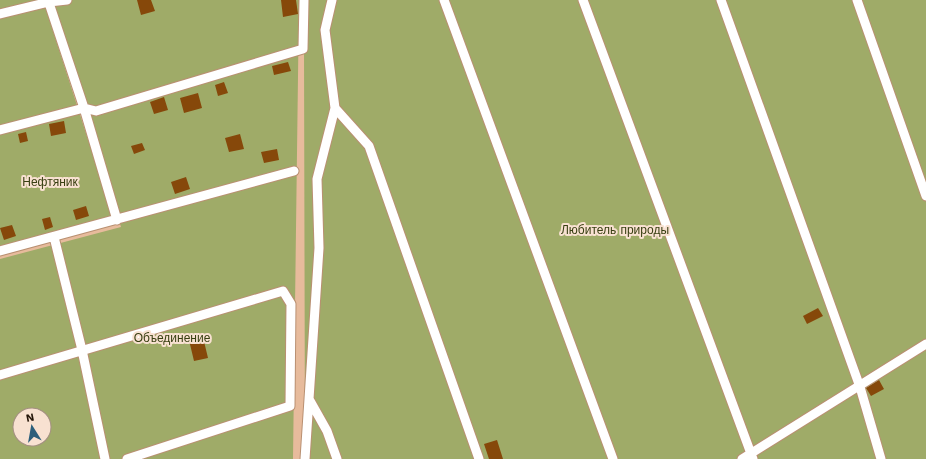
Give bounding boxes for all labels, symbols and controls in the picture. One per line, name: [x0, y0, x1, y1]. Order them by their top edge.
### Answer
park label: Нефтяник: [22, 175, 79, 189]
park label: Любитель природы: [561, 223, 669, 237]
park label: Объединение: [134, 331, 211, 345]
north arrow: [12, 407, 52, 447]
text: N: [25, 411, 35, 425]

